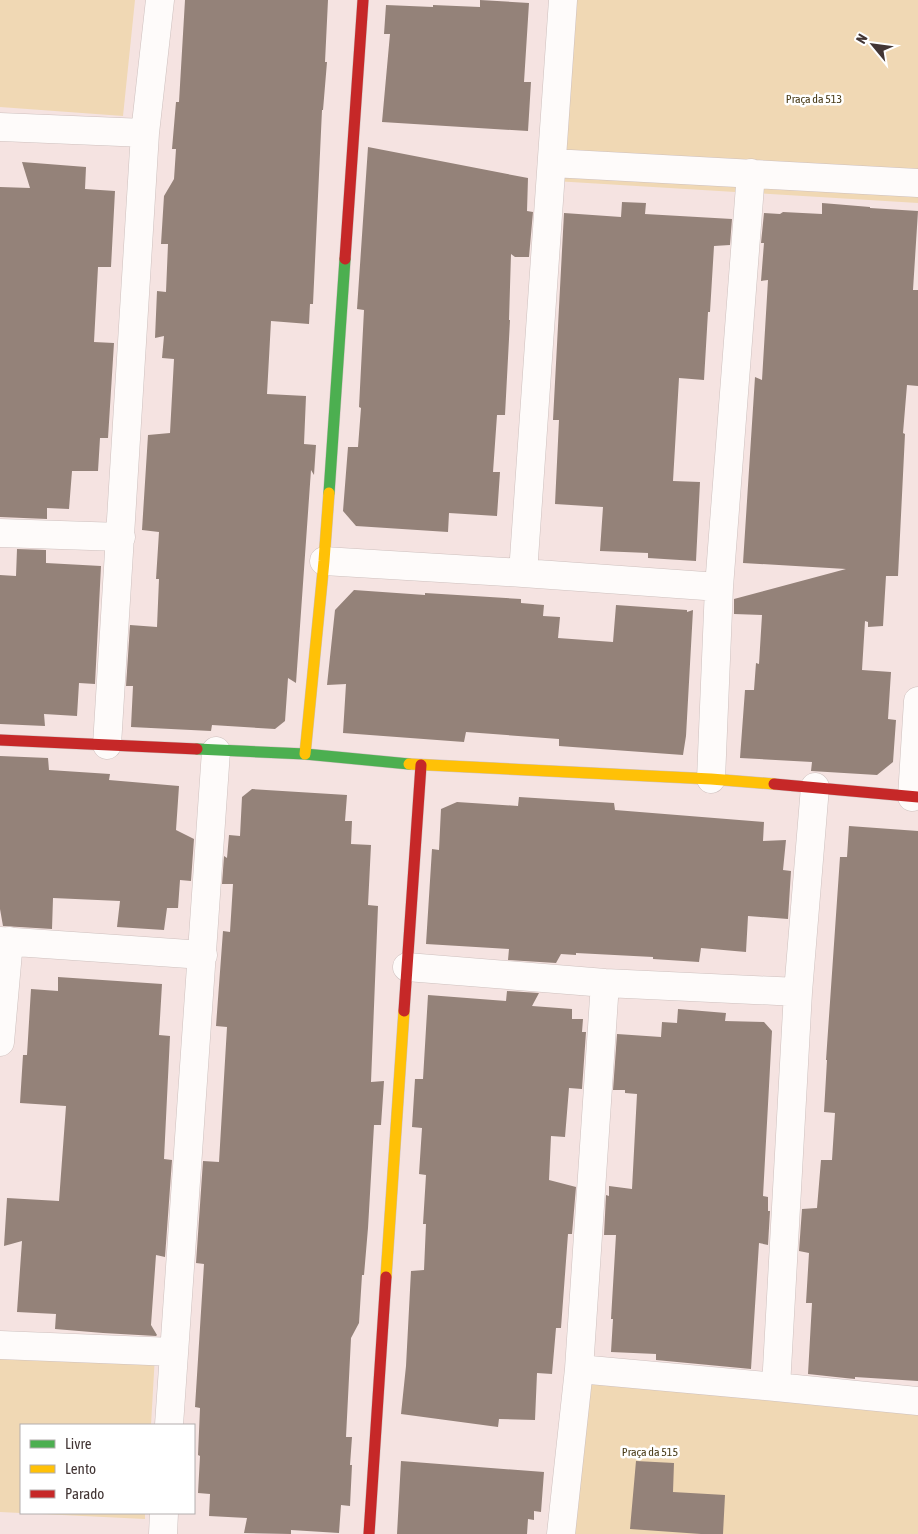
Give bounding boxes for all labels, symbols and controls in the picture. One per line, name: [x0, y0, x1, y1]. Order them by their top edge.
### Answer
north arrow: [848, 20, 898, 70]
text: N: [853, 31, 871, 46]
park label: Praça da 513: [786, 92, 842, 106]
legend: [20, 1424, 195, 1514]
text: Livre: [65, 1435, 92, 1452]
park label: Praça da 515: [622, 1445, 678, 1459]
text: Lento: [65, 1460, 96, 1477]
text: Parado: [65, 1485, 104, 1502]

